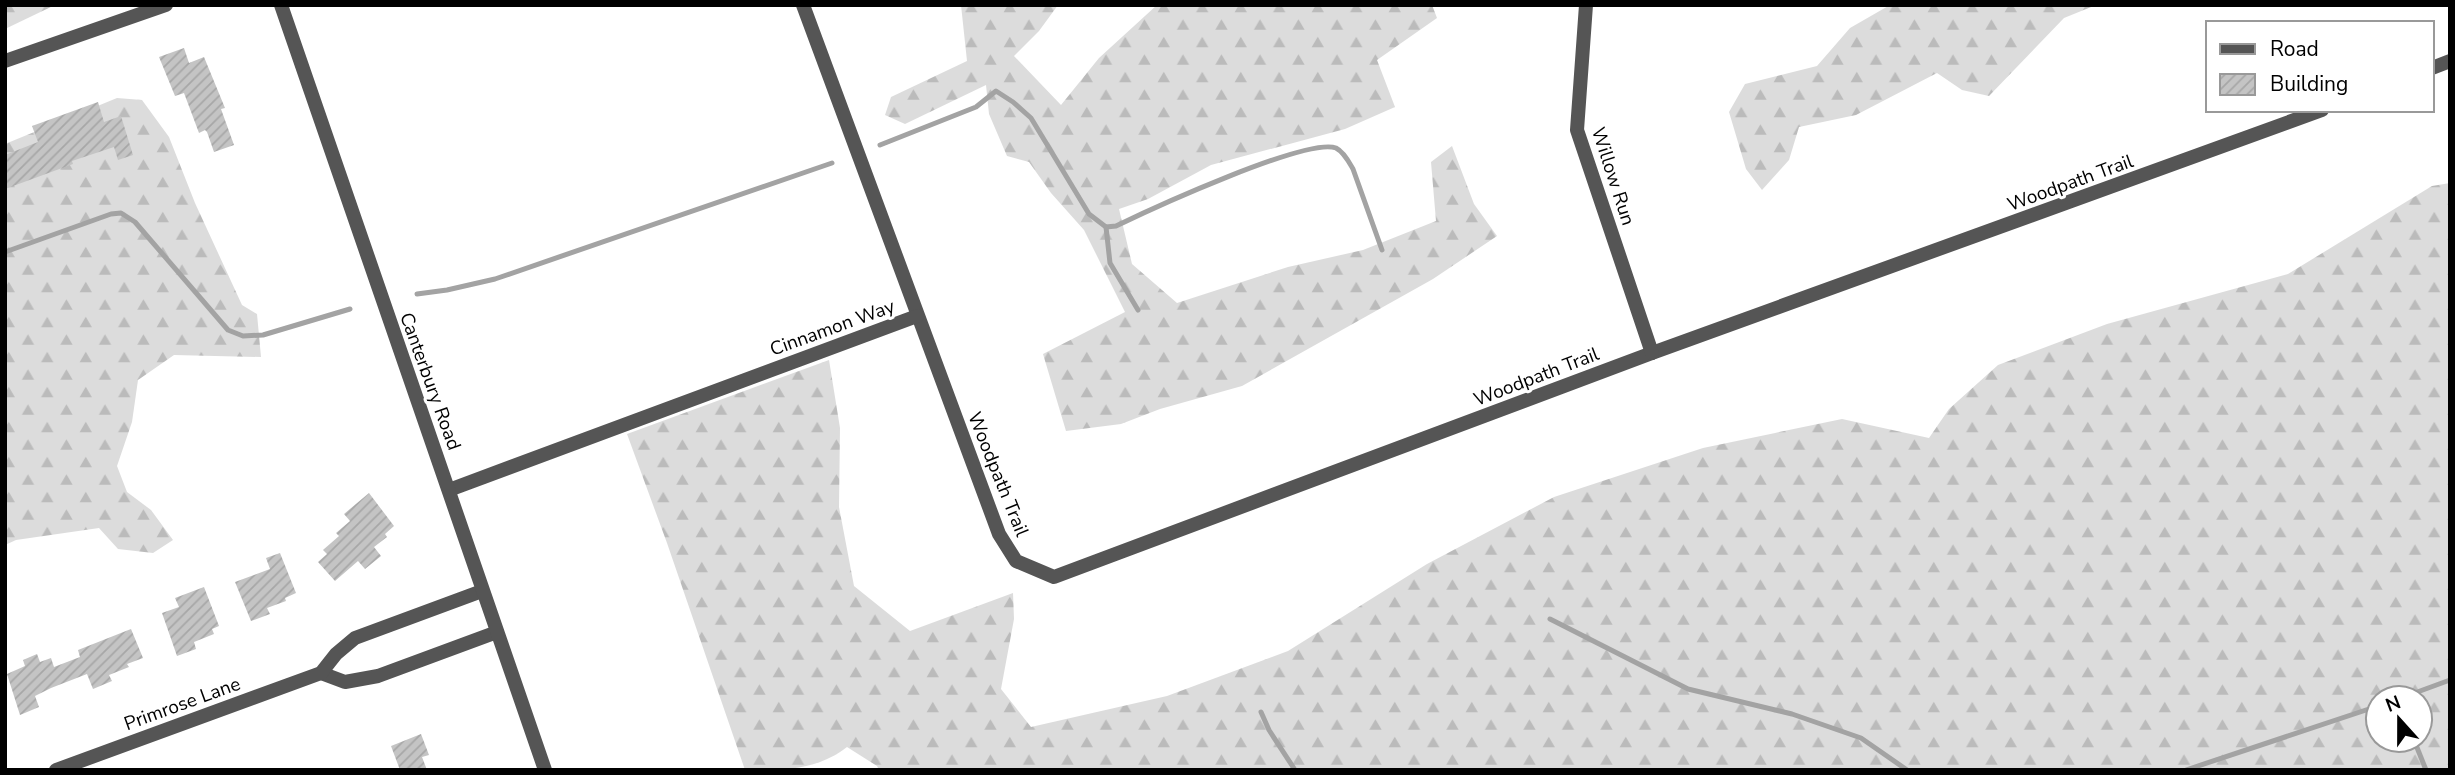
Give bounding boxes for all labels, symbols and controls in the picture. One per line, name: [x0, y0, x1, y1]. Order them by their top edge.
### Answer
legend: [2206, 21, 2434, 112]
text: Road: [2270, 35, 2319, 63]
text: Building: [2270, 70, 2348, 98]
street label: Willow Run: [1585, 124, 1641, 229]
street label: Woodpath Trail: [2004, 148, 2137, 218]
street label: Cinnamon Way: [766, 293, 899, 363]
street label: Canterbury Road: [393, 309, 467, 454]
street label: Woodpath Trail: [1470, 341, 1603, 413]
street label: Woodpath Trail: [961, 408, 1035, 541]
street label: Primrose Lane: [121, 671, 244, 737]
north arrow: [2364, 684, 2434, 754]
text: N: [2382, 689, 2405, 719]

